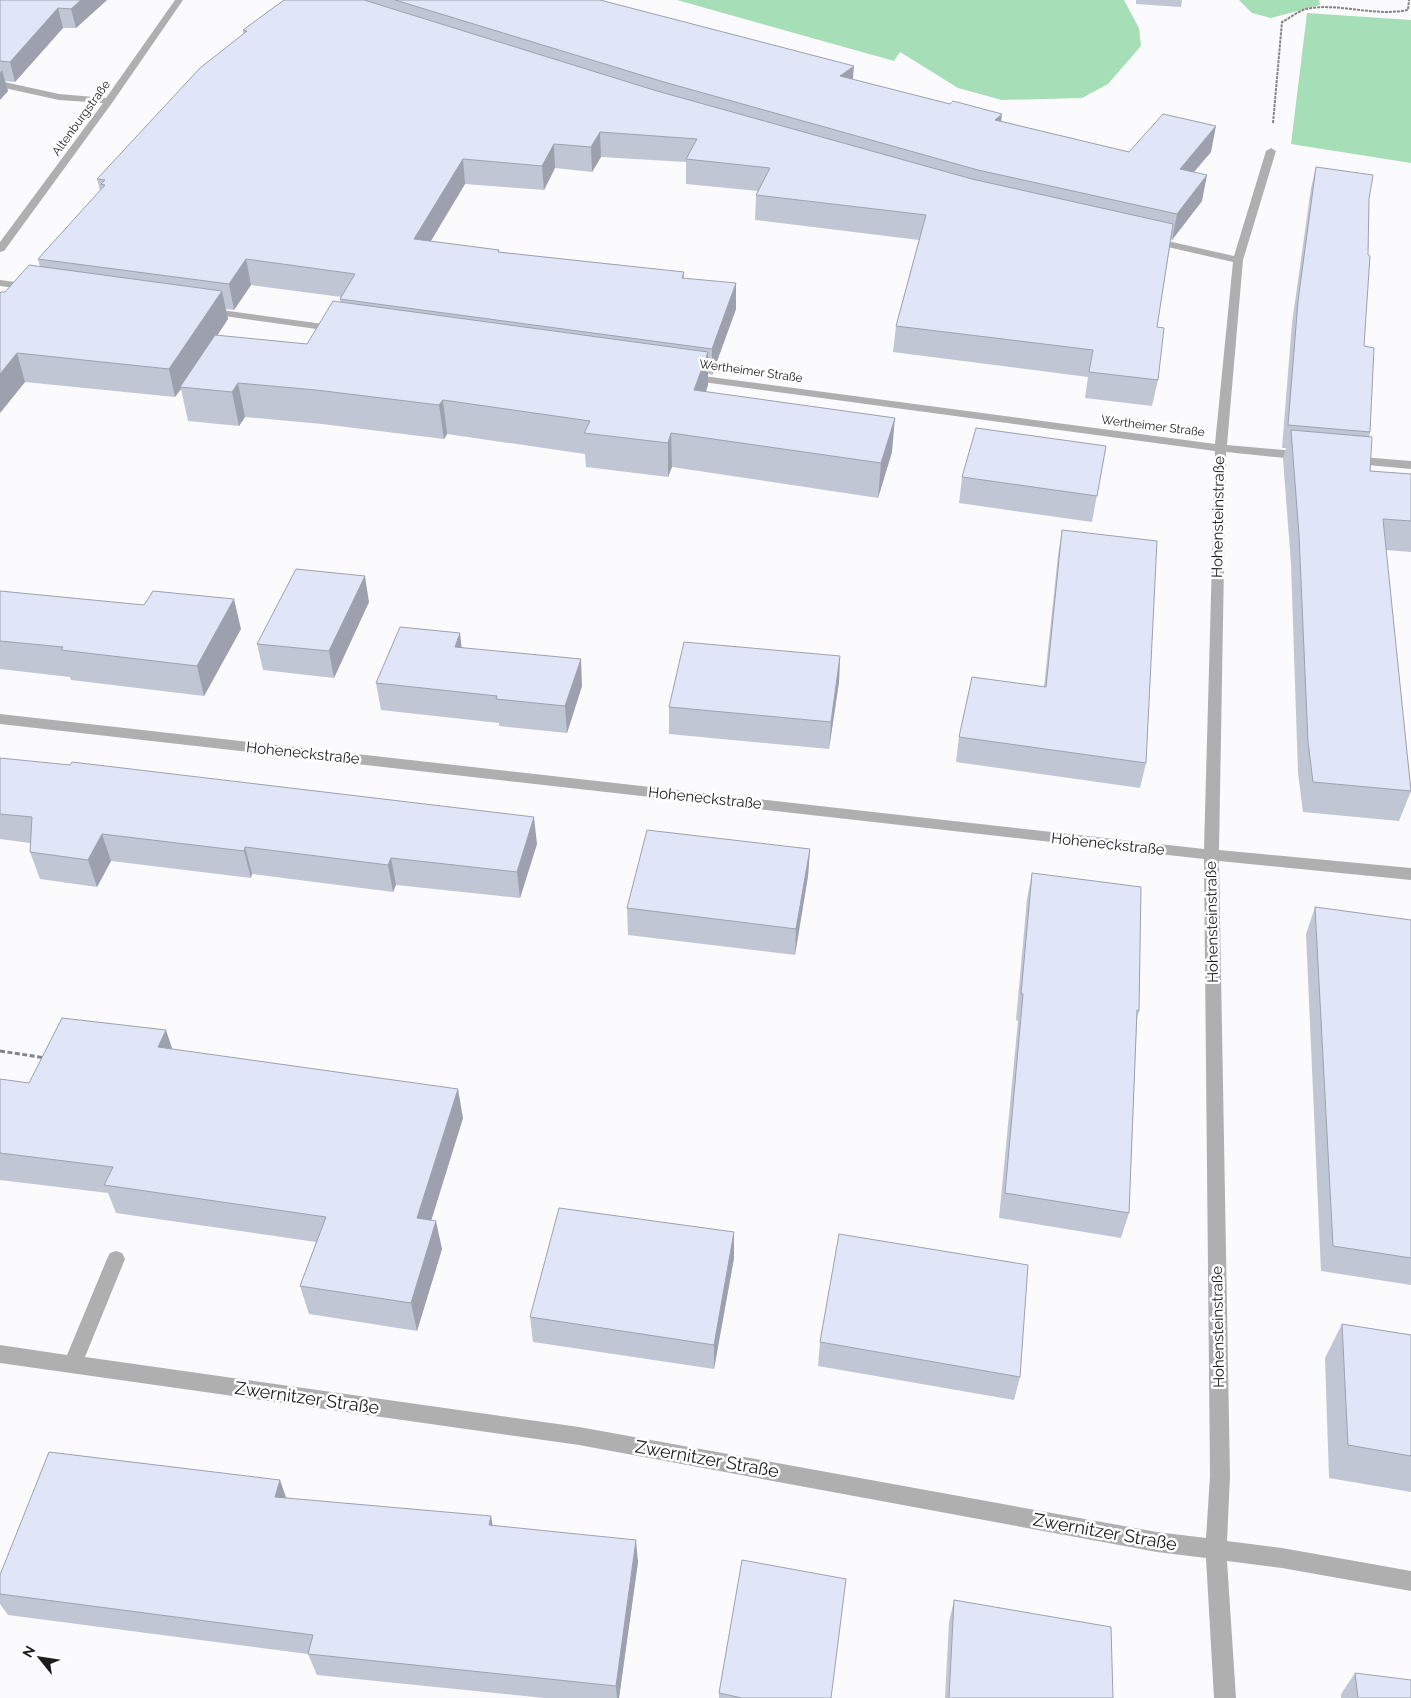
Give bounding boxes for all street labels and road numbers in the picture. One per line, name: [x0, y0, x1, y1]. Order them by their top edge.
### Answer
street label: Altenburgstraße: [49, 78, 113, 158]
street label: Wertheimer Straße: [698, 357, 804, 385]
street label: Wertheimer Straße: [1100, 413, 1206, 439]
street label: Hohensteinstraße: [1208, 456, 1228, 578]
street label: Hoheneckstraße: [245, 738, 361, 768]
street label: Hoheneckstraße: [647, 783, 763, 813]
street label: Hoheneckstraße: [1050, 829, 1166, 859]
street label: Hohensteinstraße: [1202, 861, 1222, 983]
street label: Hohensteinstraße: [1208, 1266, 1228, 1388]
street label: Zwernitzer Straße: [233, 1377, 381, 1418]
street label: Zwernitzer Straße: [633, 1436, 781, 1482]
street label: Zwernitzer Straße: [1031, 1509, 1179, 1555]

